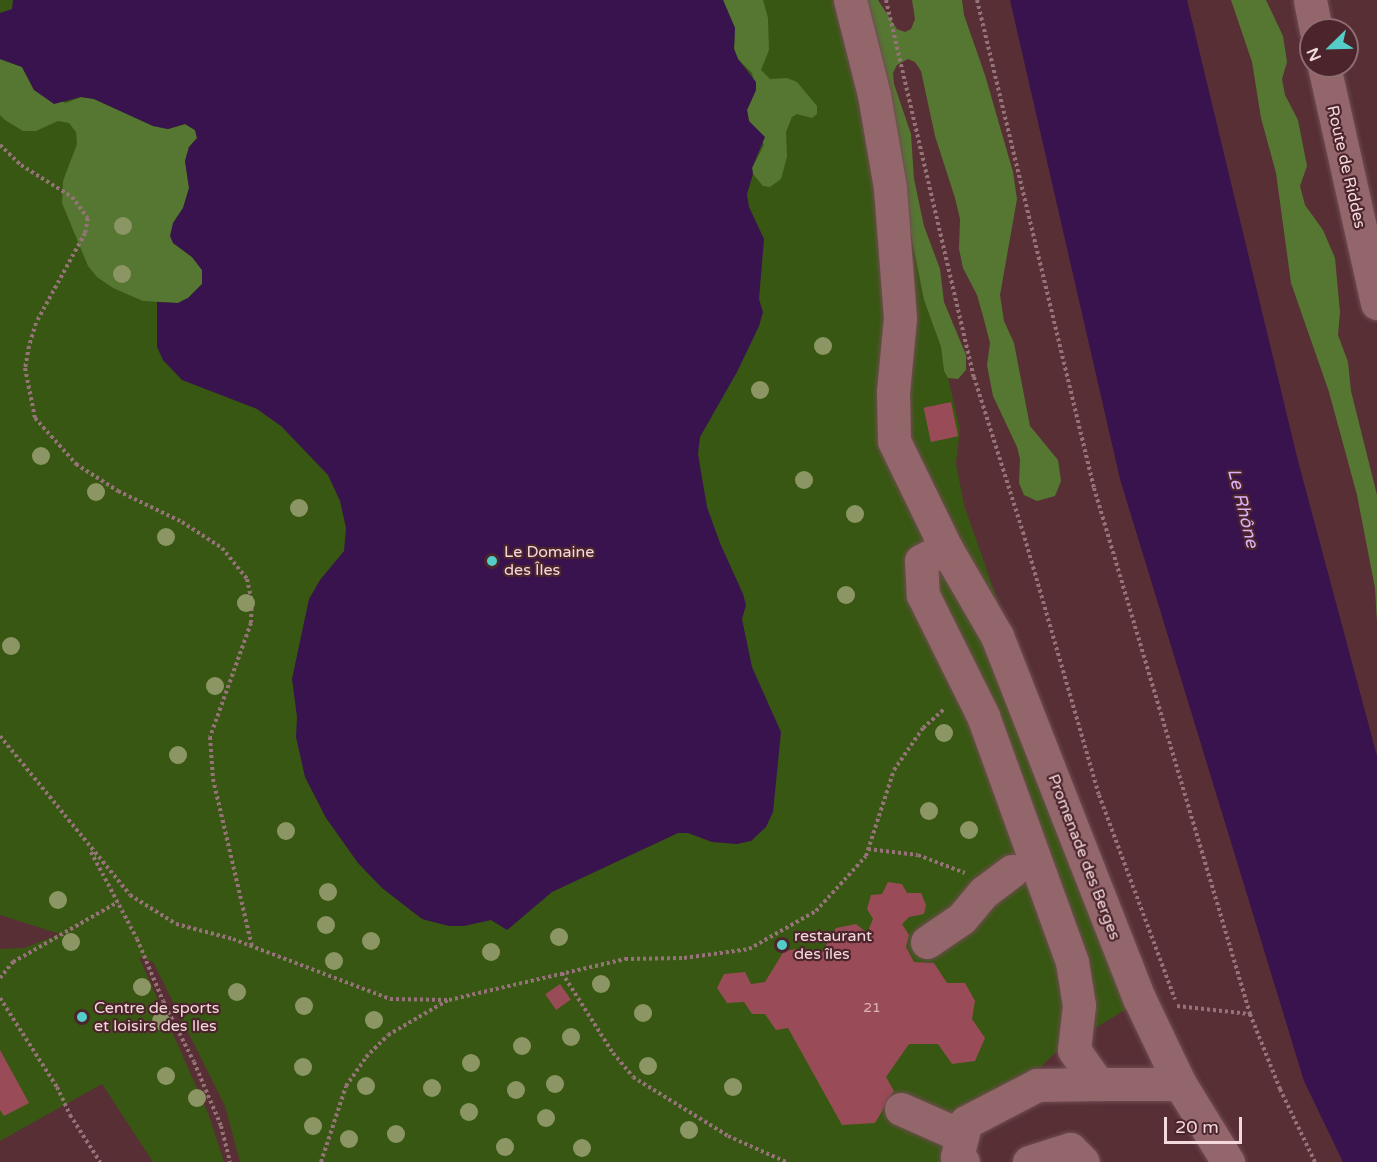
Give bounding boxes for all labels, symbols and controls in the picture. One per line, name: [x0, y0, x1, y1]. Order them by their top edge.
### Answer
north arrow: [1299, 18, 1359, 78]
text: N: [1303, 44, 1326, 64]
street label: Route de Riddes: [1323, 104, 1369, 230]
water label: Le Rhône: [1223, 466, 1263, 550]
place label: Le Domaine des Îles: [504, 542, 594, 580]
marker: Le Domaine des Îles: [485, 554, 499, 568]
street label: Promenade des Berges: [1044, 771, 1124, 943]
place label: restaurant des îles: [794, 926, 872, 964]
marker: restaurant des îles: [775, 938, 789, 952]
place label: Centre de sports et loisirs des Iles: [94, 998, 219, 1036]
house number: 21: [863, 1000, 881, 1016]
marker: Centre de sports et loisirs des Iles: [75, 1010, 89, 1024]
scale bar: [1167, 1105, 1245, 1143]
text: 20 m: [1175, 1116, 1219, 1138]

